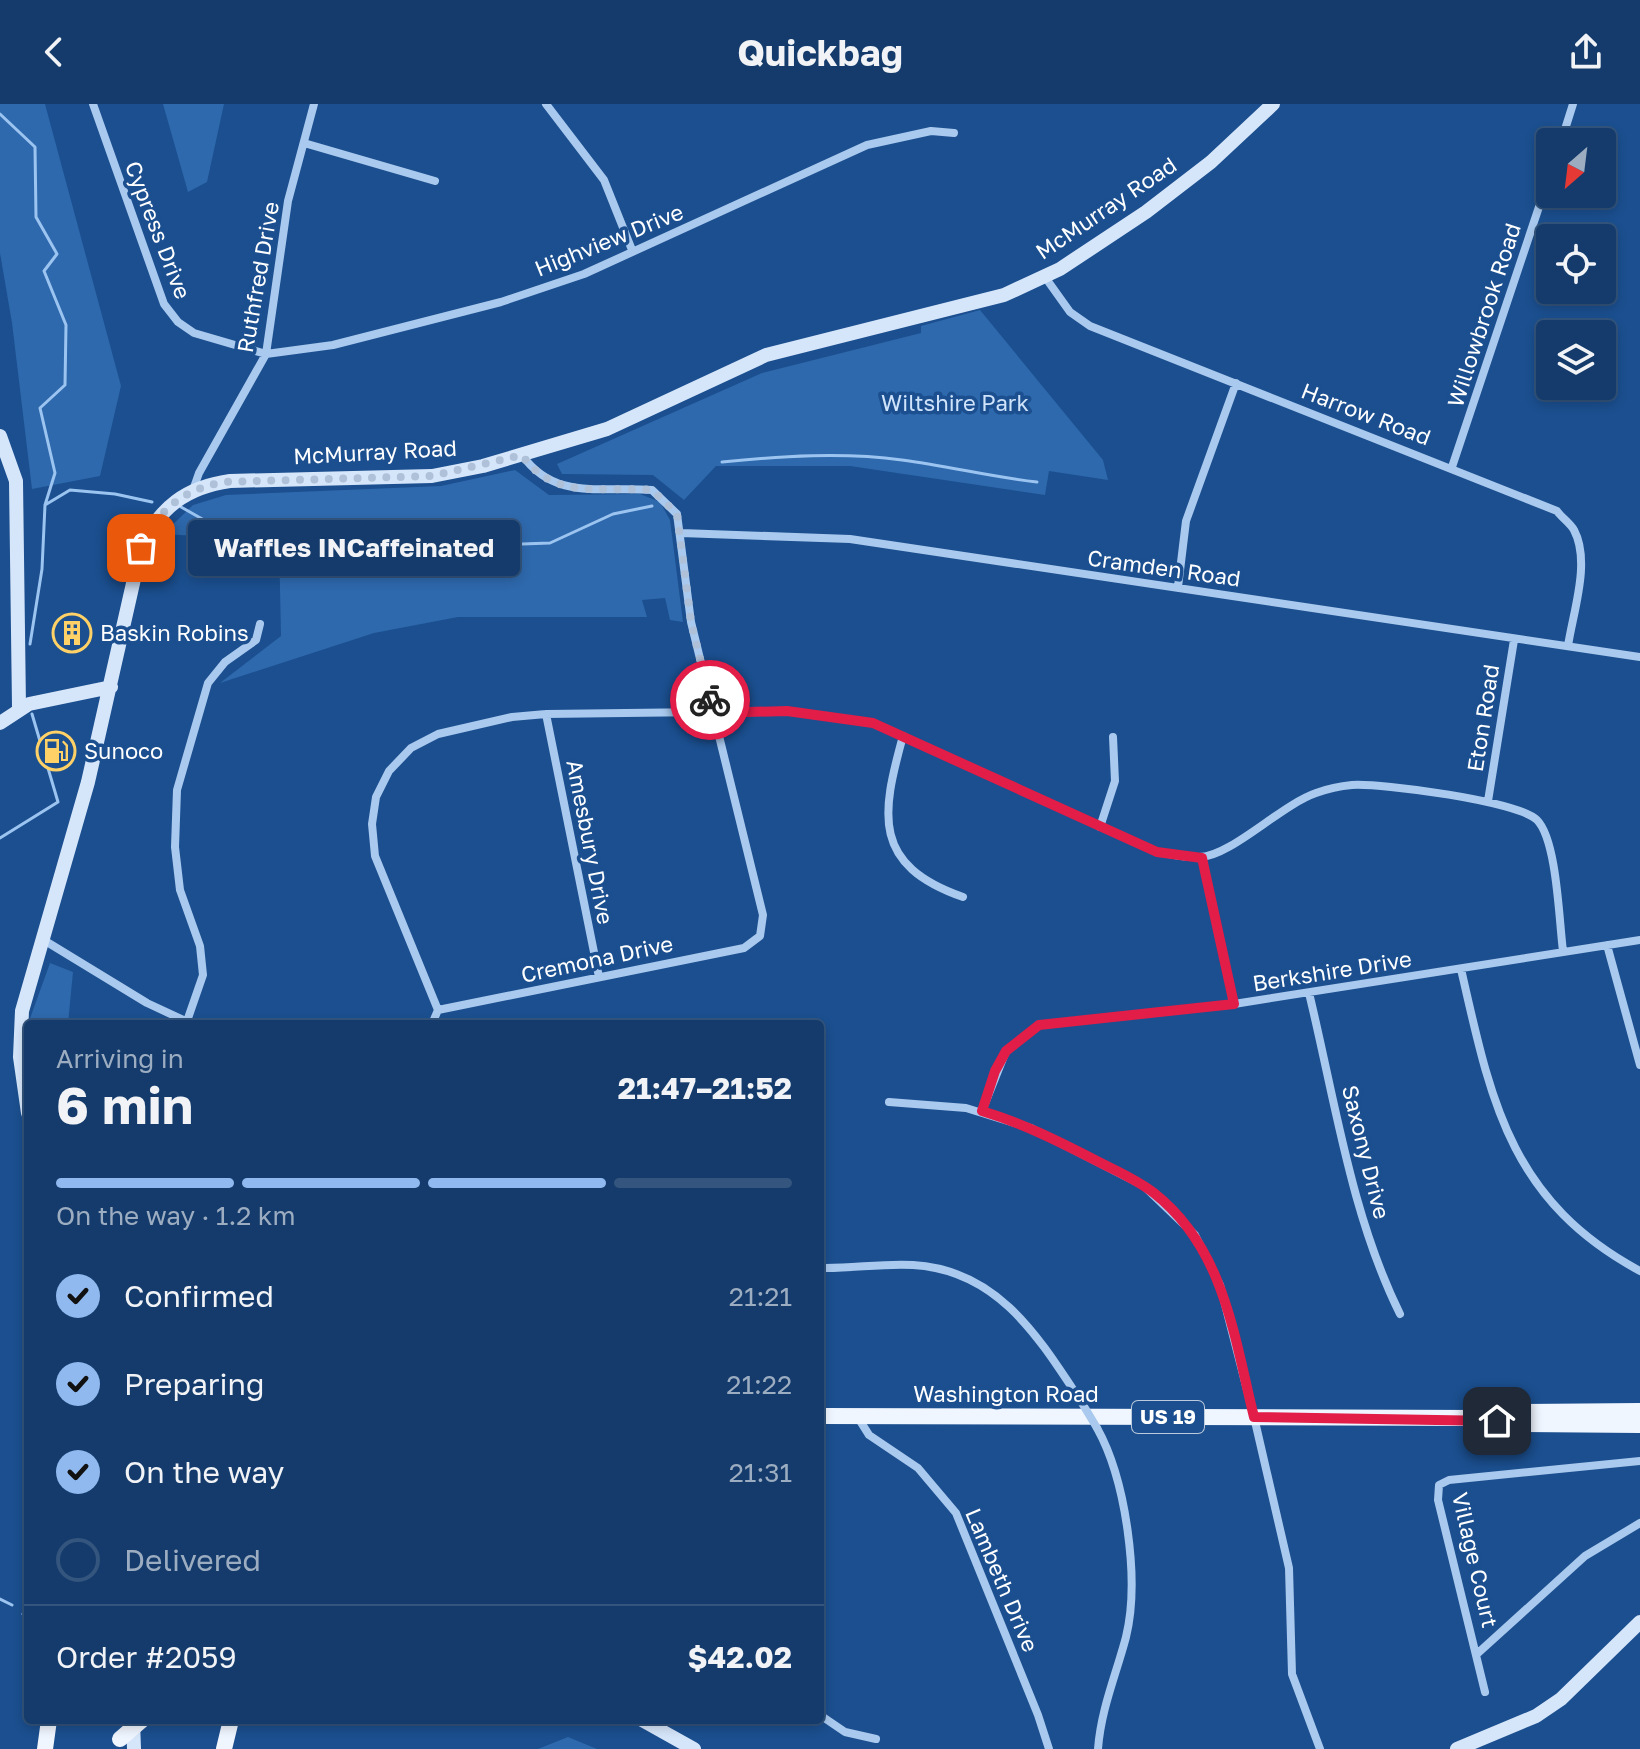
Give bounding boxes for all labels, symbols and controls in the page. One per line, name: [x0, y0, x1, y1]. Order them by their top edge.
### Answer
icon: back: [32, 30, 76, 74]
icon: share: [1564, 30, 1608, 74]
text: Quickbag: [737, 31, 903, 74]
north arrow: [1536, 128, 1616, 208]
map controls: [1536, 128, 1616, 400]
street label: McMurray Road: [1030, 151, 1181, 265]
street label: Cypress Drive: [120, 157, 197, 302]
street label: Highview Drive: [531, 197, 687, 282]
street label: Ruthfred Drive: [231, 199, 284, 355]
street label: Willowbrook Road: [1441, 219, 1526, 410]
button: locate: [1536, 224, 1616, 304]
button: layers: [1536, 320, 1616, 400]
street label: Harrow Road: [1298, 377, 1435, 451]
park label: Wiltshire Park: [881, 389, 1029, 416]
street label: McMurray Road: [292, 434, 457, 469]
pin: [107, 514, 175, 582]
callout: Waffles INCaffeinated: [189, 520, 521, 576]
icon: bag: [119, 526, 163, 570]
text: Waffles INCaffeinated: [214, 532, 494, 563]
street label: Cramden Road: [1086, 543, 1242, 592]
building icon: Baskin Robins: [51, 612, 93, 654]
place label: Baskin Robins: [100, 619, 249, 646]
courier: [670, 660, 750, 740]
street label: Eton Road: [1461, 662, 1504, 774]
icon: bike: [688, 678, 732, 722]
fuel station icon: Sunoco: [35, 730, 77, 772]
place label: Sunoco: [84, 737, 163, 764]
street label: Amesbury Drive: [561, 757, 620, 926]
street label: Cremona Drive: [518, 929, 675, 988]
street label: Berkshire Drive: [1250, 945, 1413, 996]
text: Arriving in: [56, 1043, 184, 1074]
text: 21:47–21:52: [618, 1070, 792, 1106]
text: 6 min: [56, 1073, 193, 1135]
street label: Saxony Drive: [1337, 1082, 1396, 1222]
text: On the way · 1.2 km: [56, 1200, 295, 1231]
icon: check: [56, 1274, 100, 1318]
text: Confirmed: [124, 1278, 274, 1314]
text: 21:21: [729, 1281, 792, 1312]
icon: check: [56, 1362, 100, 1406]
text: Preparing: [124, 1366, 265, 1402]
text: 21:22: [726, 1369, 792, 1400]
street label: Washington Road: [913, 1380, 1099, 1407]
pin: [1463, 1387, 1531, 1455]
icon: home: [1475, 1399, 1519, 1443]
road number: US 19: [1132, 1401, 1204, 1433]
icon: check: [56, 1450, 100, 1494]
text: On the way: [124, 1454, 284, 1490]
text: 21:31: [729, 1457, 792, 1488]
street label: Village Court: [1447, 1490, 1504, 1630]
street label: Lambeth Drive: [960, 1504, 1045, 1656]
text: Delivered: [124, 1542, 261, 1578]
text: Order #2059: [56, 1639, 237, 1675]
text: $42.02: [687, 1639, 792, 1675]

